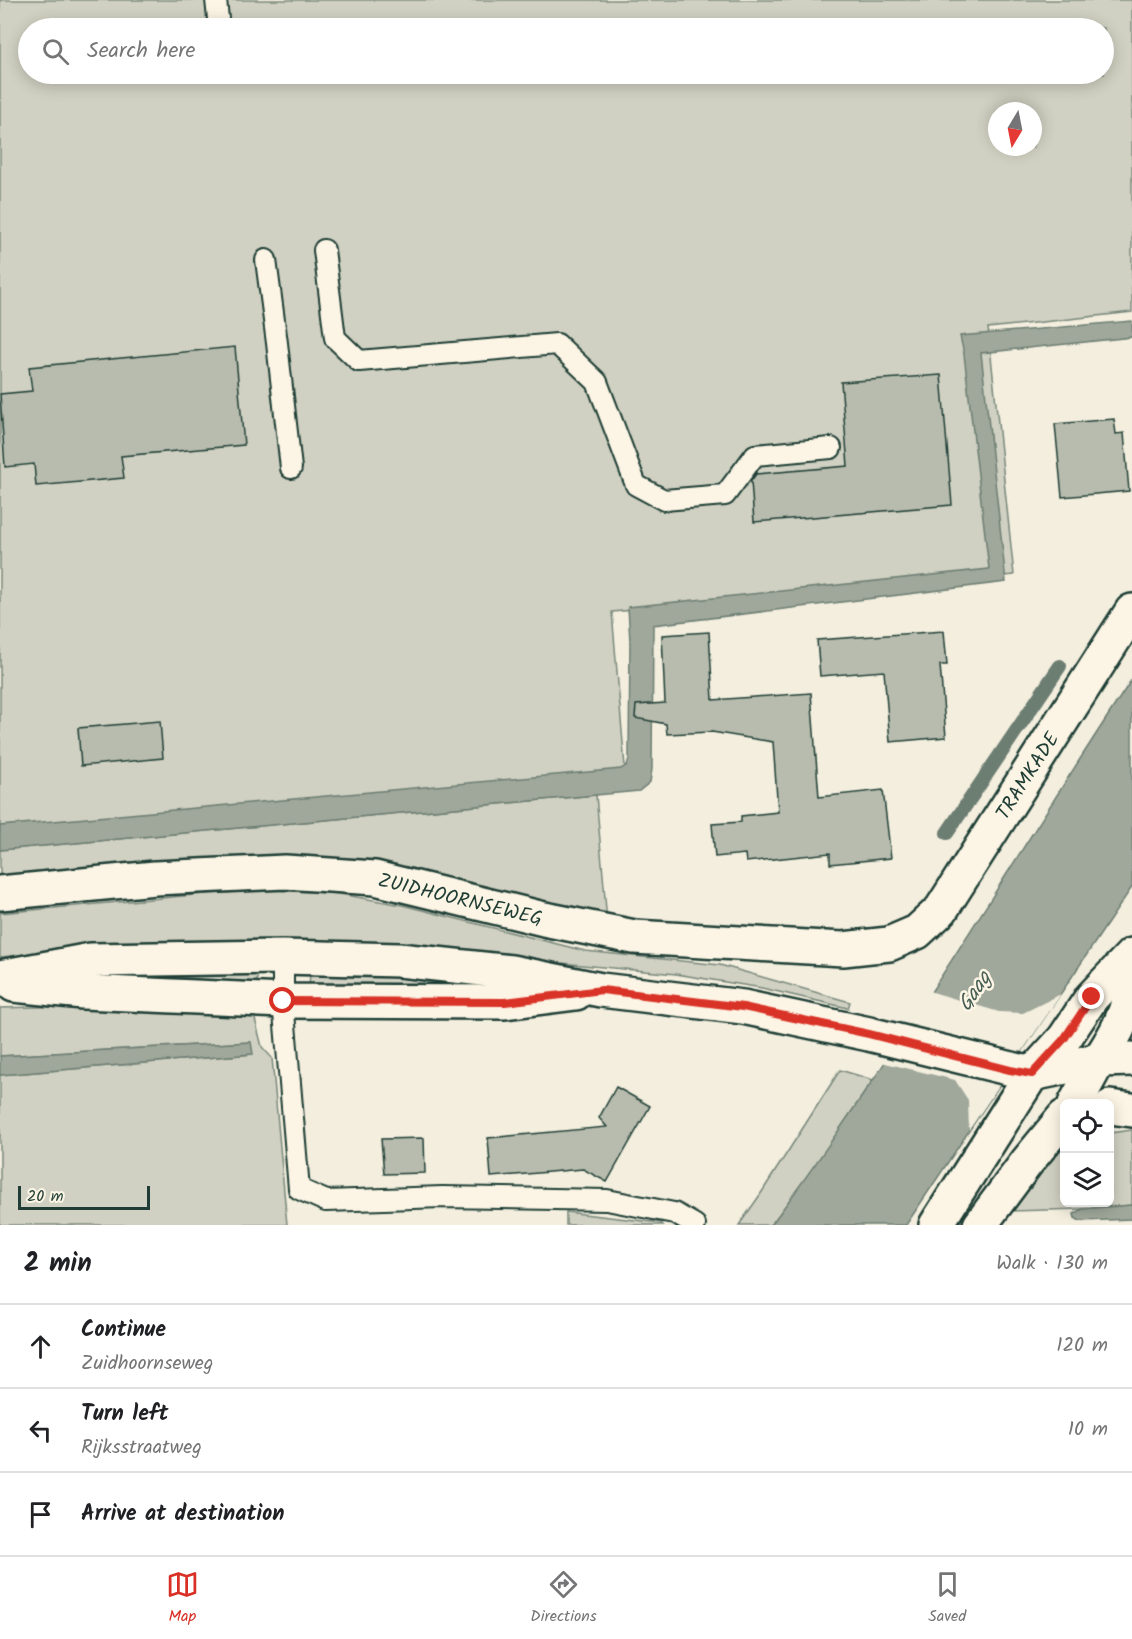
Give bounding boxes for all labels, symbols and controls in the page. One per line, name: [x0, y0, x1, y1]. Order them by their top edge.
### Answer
search box: [18, 18, 1114, 84]
text: Search here: [87, 34, 195, 69]
icon: search: [39, 35, 72, 68]
north arrow: [988, 102, 1042, 156]
street label: TRAMKADE: [988, 725, 1069, 827]
street label: ZUIDHOORNSEWEG: [374, 865, 546, 936]
water label: Gaag: [950, 964, 1001, 1019]
route end: [1078, 983, 1104, 1009]
route start: [269, 987, 295, 1013]
map controls: [1060, 1099, 1114, 1207]
button: locate: [1060, 1099, 1114, 1153]
button: layers: [1060, 1153, 1114, 1207]
scale bar: [18, 1183, 150, 1210]
text: 20 m: [27, 1184, 63, 1209]
text: 2 min: [24, 1243, 92, 1285]
text: Walk · 130 m: [996, 1248, 1108, 1280]
text: Continue: [81, 1313, 166, 1348]
icon: ahead: [24, 1330, 57, 1363]
text: 120 m: [1056, 1330, 1108, 1362]
text: Zuidhoornseweg: [81, 1348, 213, 1380]
text: Turn left: [81, 1397, 168, 1432]
icon: left: [24, 1414, 57, 1447]
text: 10 m: [1068, 1414, 1108, 1446]
text: Rijksstraatweg: [81, 1432, 202, 1464]
text: Arrive at destination: [81, 1497, 284, 1532]
icon: arrive: [24, 1498, 57, 1531]
tab: Map: [166, 1568, 199, 1629]
tab: Directions: [530, 1568, 597, 1629]
tab: Saved: [928, 1568, 966, 1629]

